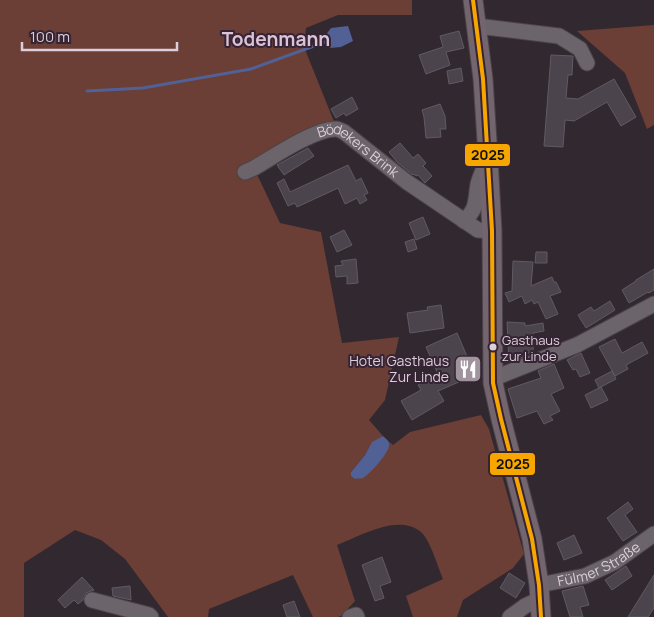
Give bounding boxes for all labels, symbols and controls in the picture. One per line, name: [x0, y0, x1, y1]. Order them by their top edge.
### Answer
scale bar: [22, 20, 178, 52]
text: 100 m: [30, 26, 70, 47]
district label: Todenmann: [222, 26, 330, 52]
street label: Bödekers Brink: [314, 118, 404, 182]
line badge: 2025: [464, 143, 511, 167]
text: 2025: [471, 145, 505, 164]
place label: Gasthaus zur Linde: [502, 331, 560, 365]
marker: Gasthaus zur Linde: [488, 342, 498, 352]
place label: Hotel Gasthaus Zur Linde: [349, 351, 449, 386]
restaurant icon: Hotel Gasthaus Zur Linde: [453, 354, 483, 384]
line badge: 2025: [489, 452, 536, 476]
text: 2025: [496, 454, 530, 473]
street label: Fülmer Straße: [556, 537, 644, 590]

